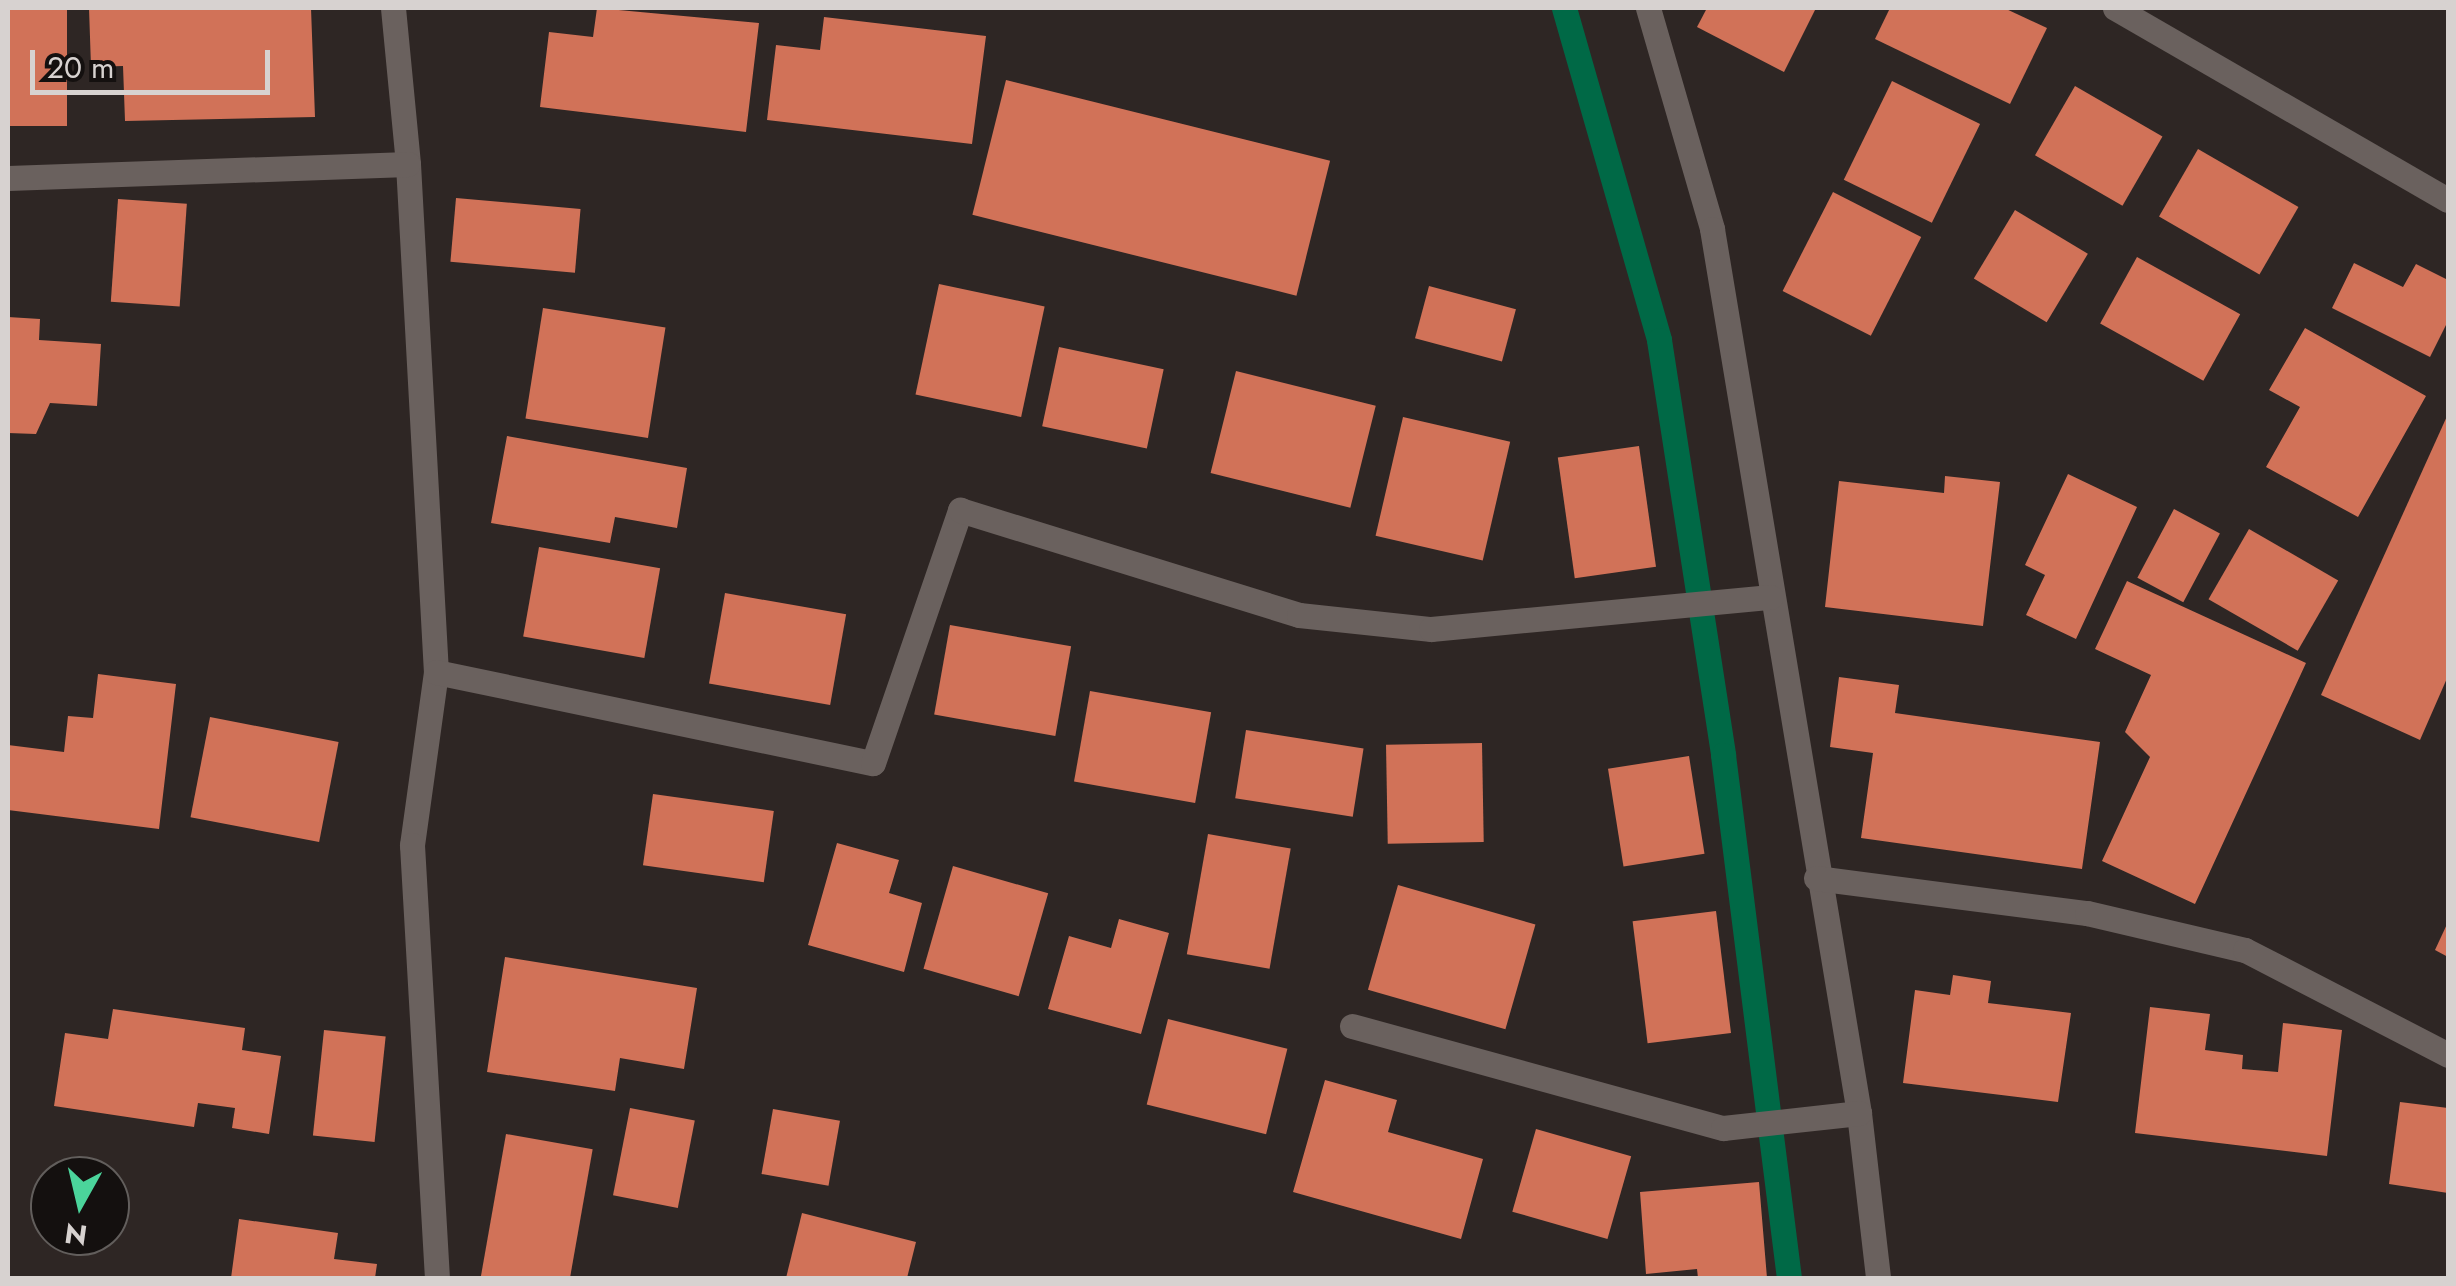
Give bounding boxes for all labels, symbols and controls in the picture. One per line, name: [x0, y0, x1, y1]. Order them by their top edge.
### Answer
scale bar: [35, 30, 275, 92]
text: 20 m: [47, 46, 114, 89]
north arrow: [30, 1156, 130, 1256]
text: N: [62, 1212, 90, 1256]

